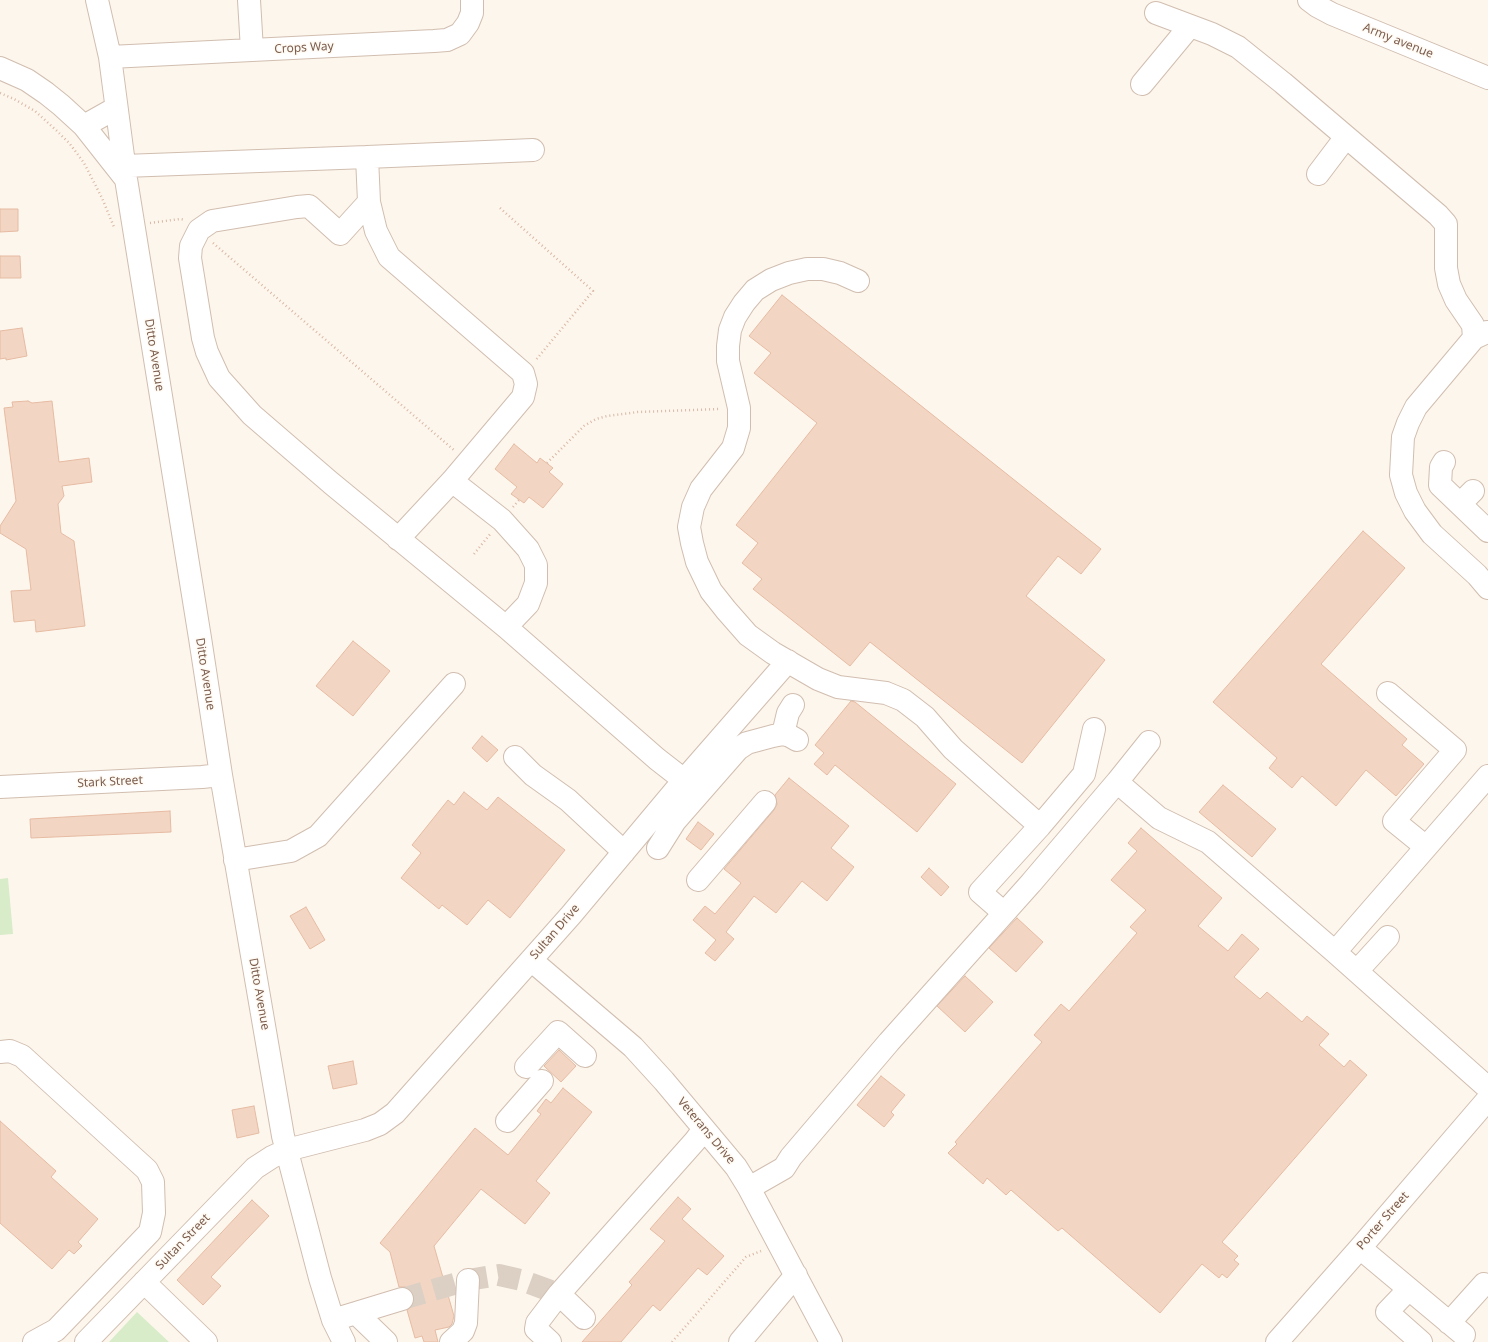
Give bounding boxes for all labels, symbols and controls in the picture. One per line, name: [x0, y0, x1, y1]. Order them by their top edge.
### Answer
street label: Army avenue: [1361, 20, 1435, 62]
street label: Crops Way: [274, 39, 334, 57]
street label: Ditto Avenue: [141, 318, 167, 392]
street label: Ditto Avenue: [192, 637, 218, 711]
street label: Stark Street: [77, 773, 143, 791]
street label: Sultan Drive: [527, 901, 583, 963]
street label: Ditto Avenue: [246, 957, 272, 1031]
street label: Veterans Drive: [674, 1095, 738, 1167]
street label: Porter Street: [1354, 1189, 1412, 1253]
street label: Sultan Street: [153, 1211, 213, 1273]

